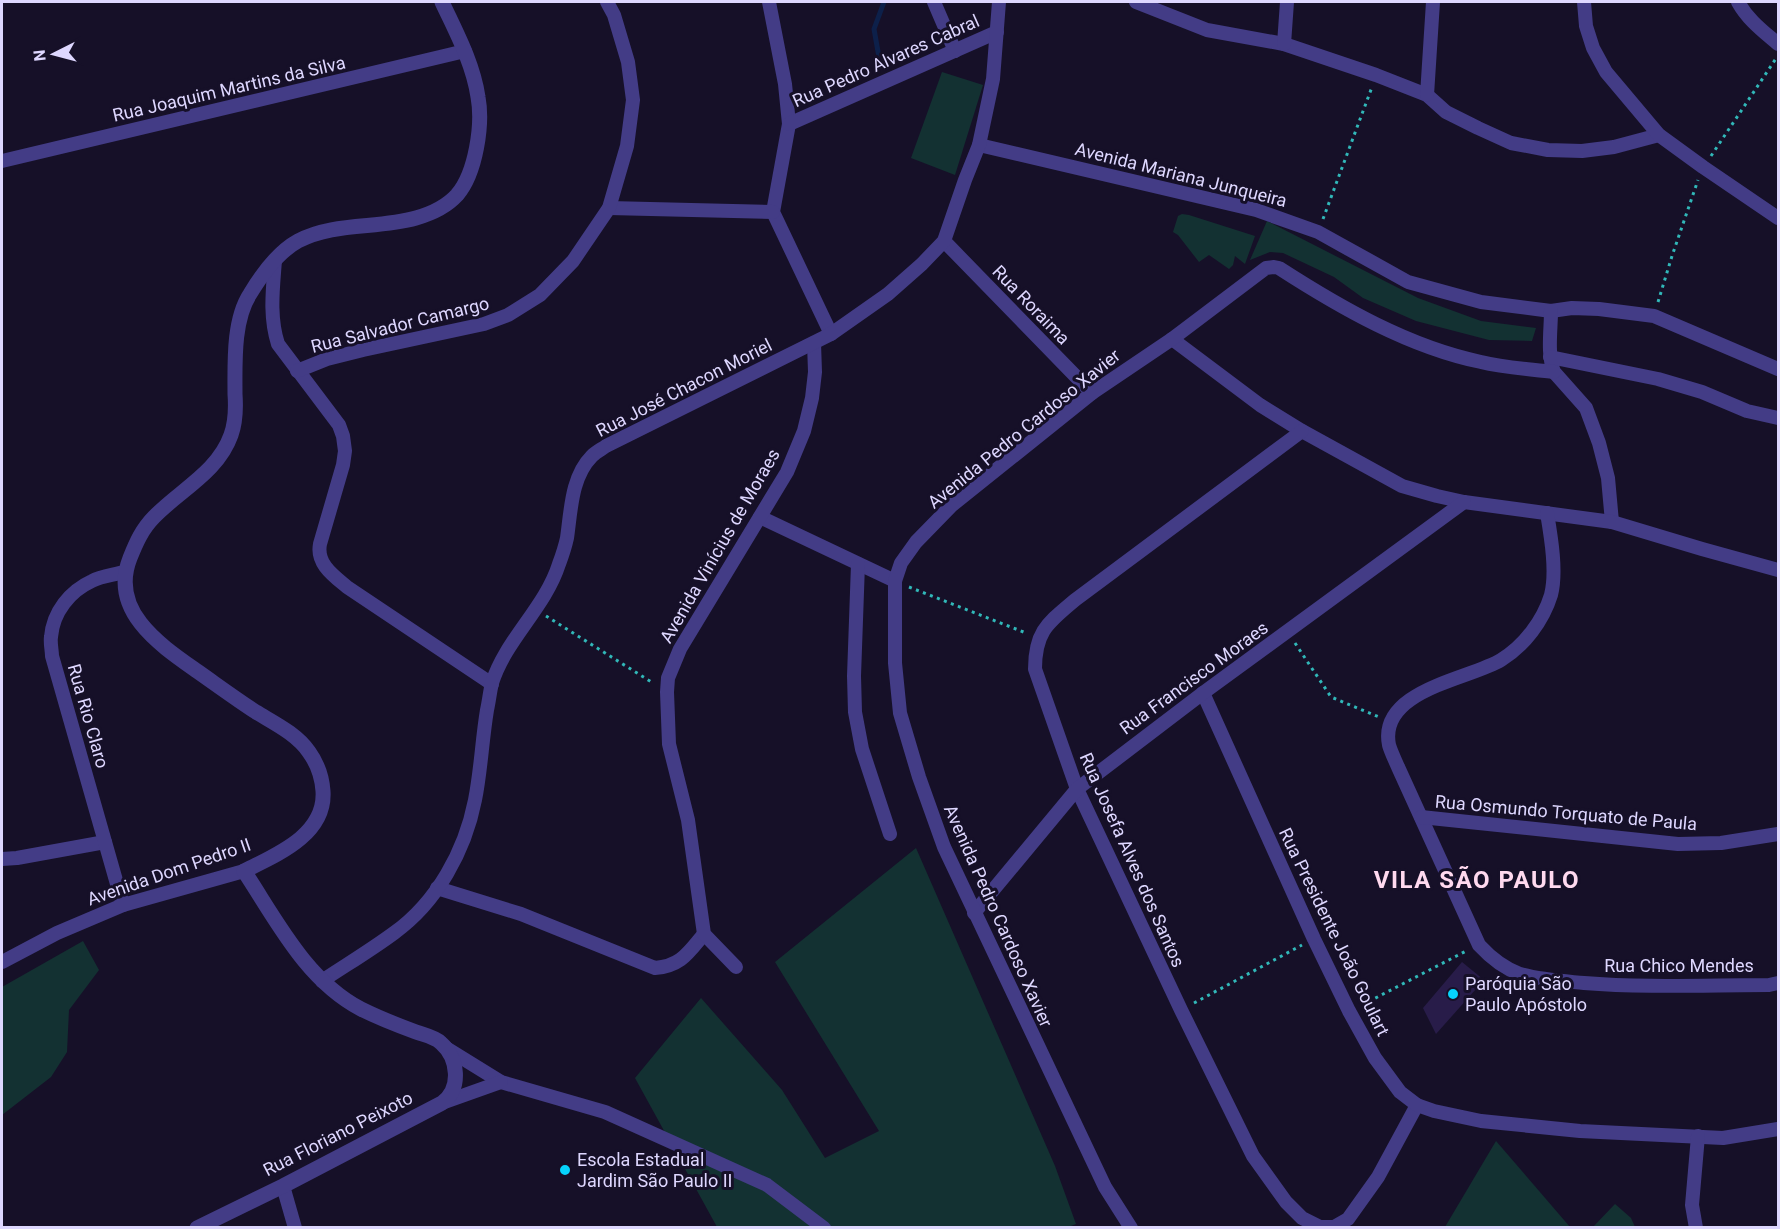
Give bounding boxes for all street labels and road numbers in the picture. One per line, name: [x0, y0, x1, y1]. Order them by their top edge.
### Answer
street label: Rua Pedro Alvares Cabral: [789, 10, 982, 111]
street label: Rua Joaquim Martins da Silva: [110, 51, 347, 126]
street label: Avenida Mariana Junqueira: [1073, 138, 1289, 211]
street label: Rua Roraima: [988, 261, 1074, 349]
street label: Rua Salvador Camargo: [309, 292, 491, 357]
street label: Rua José Chacon Moriel: [592, 334, 775, 441]
street label: Avenida Pedro Cardoso Xavier: [923, 345, 1124, 513]
street label: Avenida Vinícius de Moraes: [655, 445, 784, 646]
street label: Rua Francisco Moraes: [1116, 617, 1272, 738]
street label: Rua Rio Claro: [64, 661, 113, 770]
street label: Rua Josefa Alves dos Santos: [1076, 749, 1189, 970]
street label: Rua Osmundo Torquato de Paula: [1434, 791, 1698, 834]
street label: Avenida Pedro Cardoso Xavier: [940, 801, 1057, 1030]
street label: Rua Presidente João Goulart: [1275, 824, 1394, 1039]
street label: Avenida Dom Pedro II: [84, 834, 254, 909]
street label: Rua Chico Mendes: [1604, 955, 1754, 976]
street label: Rua Floriano Peixoto: [260, 1087, 416, 1180]

